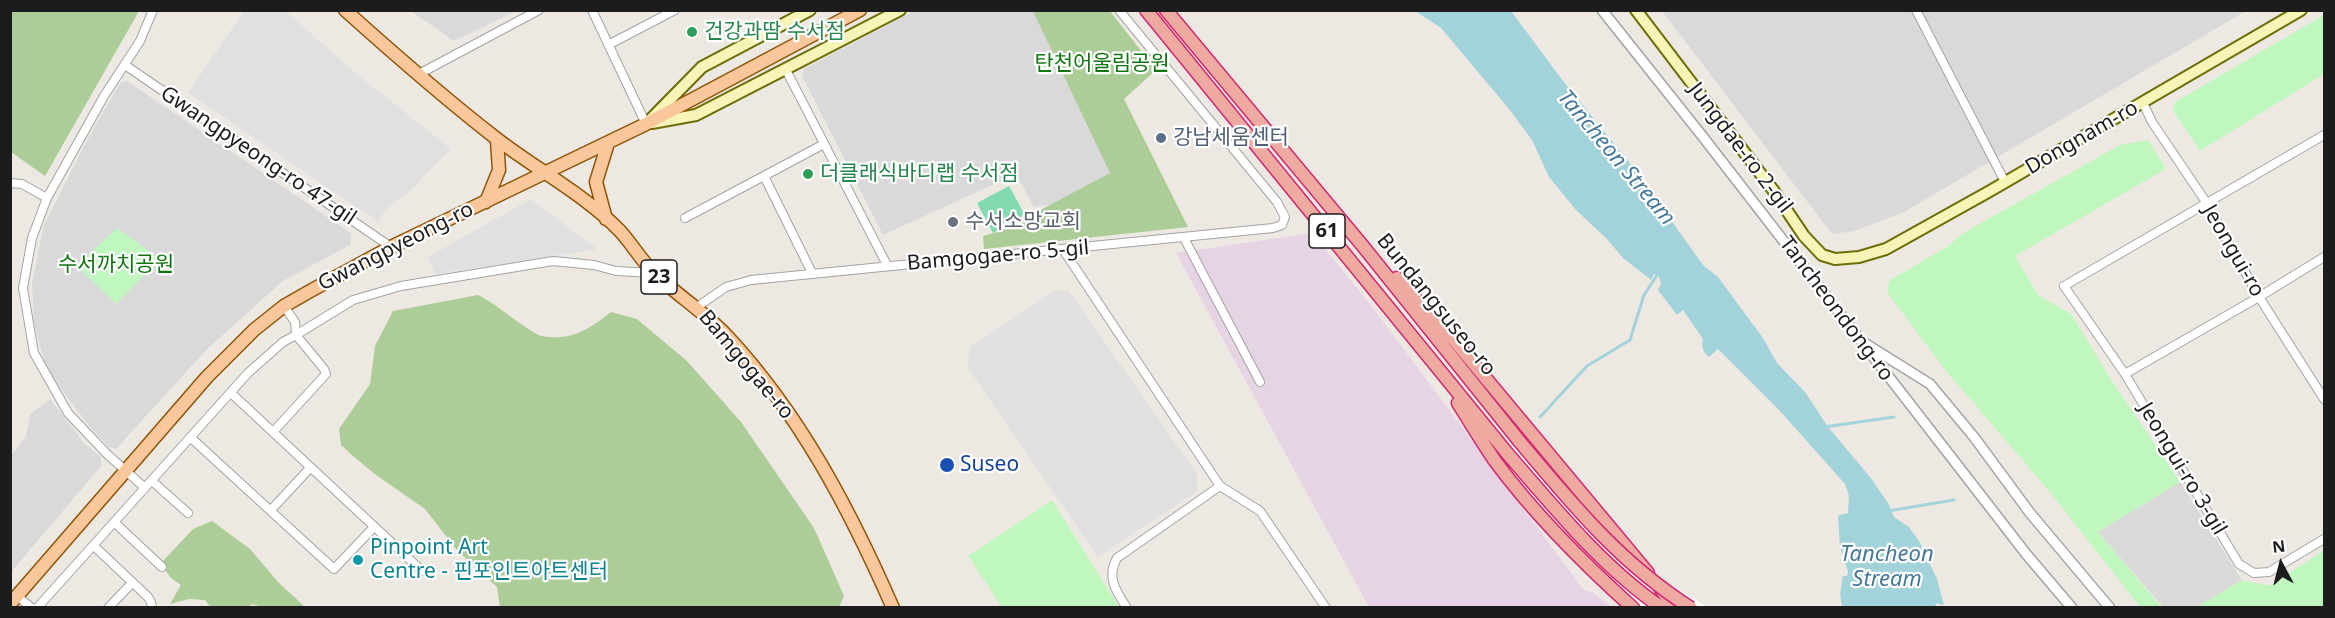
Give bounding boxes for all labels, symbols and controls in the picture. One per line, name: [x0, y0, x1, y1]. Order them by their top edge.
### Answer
place label: 건강과땀 수서점: [704, 19, 845, 45]
marker: 건강과땀 수서점: [685, 25, 699, 39]
park label: 탄천어울림공원: [1034, 51, 1170, 77]
street label: Jungdae-ro 2-gil: [1683, 78, 1797, 218]
street label: Gwangpyeong-ro 47-gil: [155, 81, 361, 231]
water label: Tancheon Stream: [1552, 85, 1680, 231]
street label: Dongnam-ro: [2021, 96, 2143, 180]
place label: 강남세움센터: [1173, 125, 1289, 151]
marker: 강남세움센터: [1154, 131, 1168, 145]
place label: 더클래식바디랩 수서점: [820, 161, 1019, 187]
marker: 더클래식바디랩 수서점: [801, 167, 815, 181]
street label: Gwangpyeong-ro: [314, 197, 478, 297]
street label: Jeongui-ro: [2197, 200, 2269, 302]
place label: 수서소망교회: [965, 209, 1081, 235]
road number: 61: [1309, 214, 1345, 248]
marker: 수서소망교회: [946, 215, 960, 229]
street label: Bundangsuseo-ro: [1371, 229, 1501, 381]
street label: Tancheondong-ro: [1773, 232, 1899, 386]
street label: Bamgogae-ro 5-gil: [906, 235, 1090, 277]
park label: 수서까치공원: [58, 252, 174, 278]
road number: 23: [641, 260, 677, 294]
street label: Bamgogae-ro: [693, 305, 799, 425]
street label: Jeongui-ro 3-gil: [2133, 398, 2231, 540]
place label: Suseo: [960, 452, 1019, 478]
marker: Suseo: [938, 456, 956, 474]
north arrow: [2251, 534, 2311, 594]
text: N: [2271, 534, 2287, 558]
place label: Pinpoint Art Centre - 핀포인트아트센터: [370, 535, 608, 585]
water label: Tancheon Stream: [1840, 542, 1934, 594]
marker: Pinpoint Art Centre - 핀포인트아트센터: [351, 553, 365, 567]

